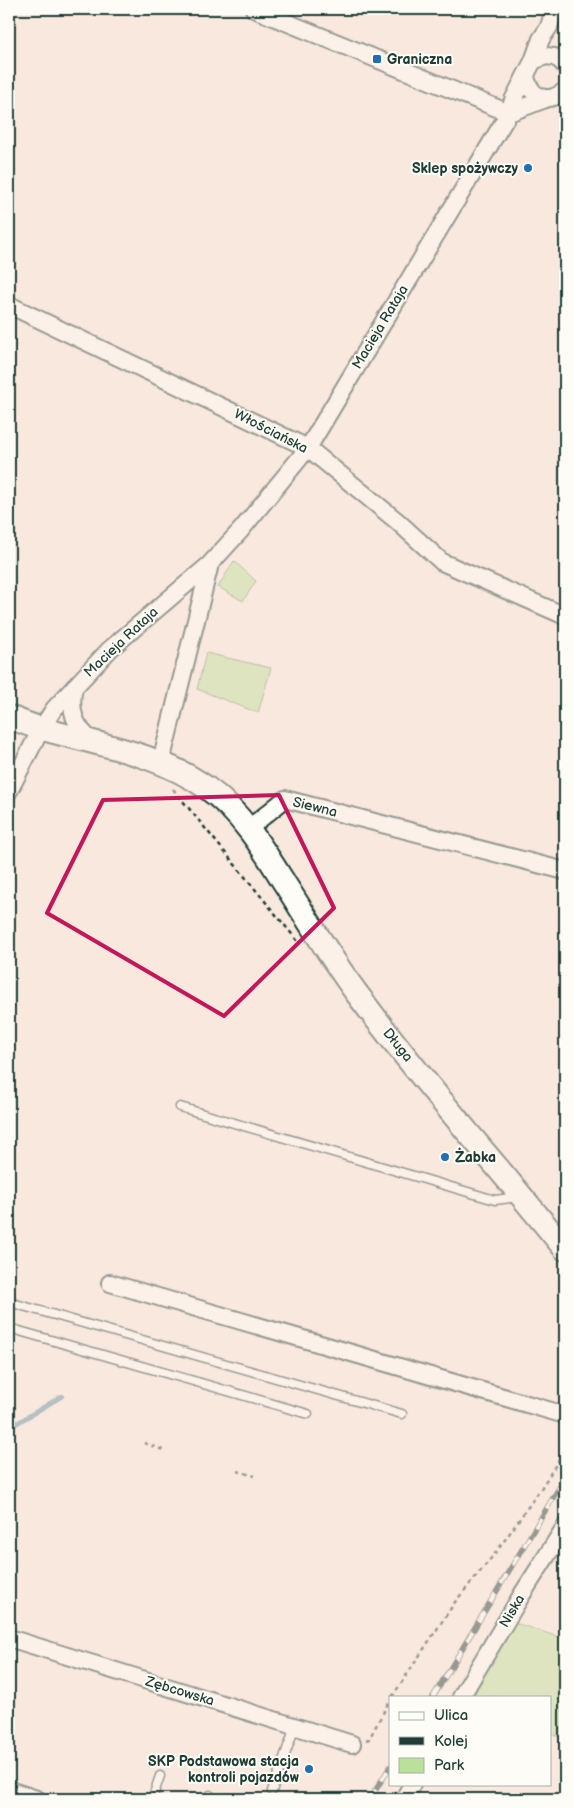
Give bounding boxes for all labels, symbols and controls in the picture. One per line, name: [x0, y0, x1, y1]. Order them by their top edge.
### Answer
place label: Graniczna: [387, 51, 452, 68]
marker: Graniczna: [371, 53, 383, 65]
place label: Sklep spożywczy: [412, 160, 519, 177]
marker: Sklep spożywczy: [522, 162, 534, 174]
street label: Macieja Rataja: [348, 282, 412, 372]
street label: Włościańska: [231, 405, 311, 457]
street label: Macieja Rataja: [80, 603, 162, 681]
street label: Siewna: [291, 793, 339, 821]
street label: Długa: [379, 1025, 417, 1065]
place label: Żabka: [455, 1147, 496, 1166]
marker: Żabka: [439, 1151, 451, 1163]
street label: Niska: [496, 1591, 528, 1630]
street label: Zębcowska: [143, 1672, 216, 1710]
legend: [389, 1696, 552, 1786]
text: Ulica: [434, 1706, 468, 1725]
text: Kolej: [434, 1732, 468, 1751]
place label: SKP Podstawowa stacja kontroli pojazdów: [148, 1753, 300, 1786]
text: Park: [434, 1756, 465, 1775]
marker: SKP Podstawowa stacja kontroli pojazdów: [303, 1763, 315, 1775]

